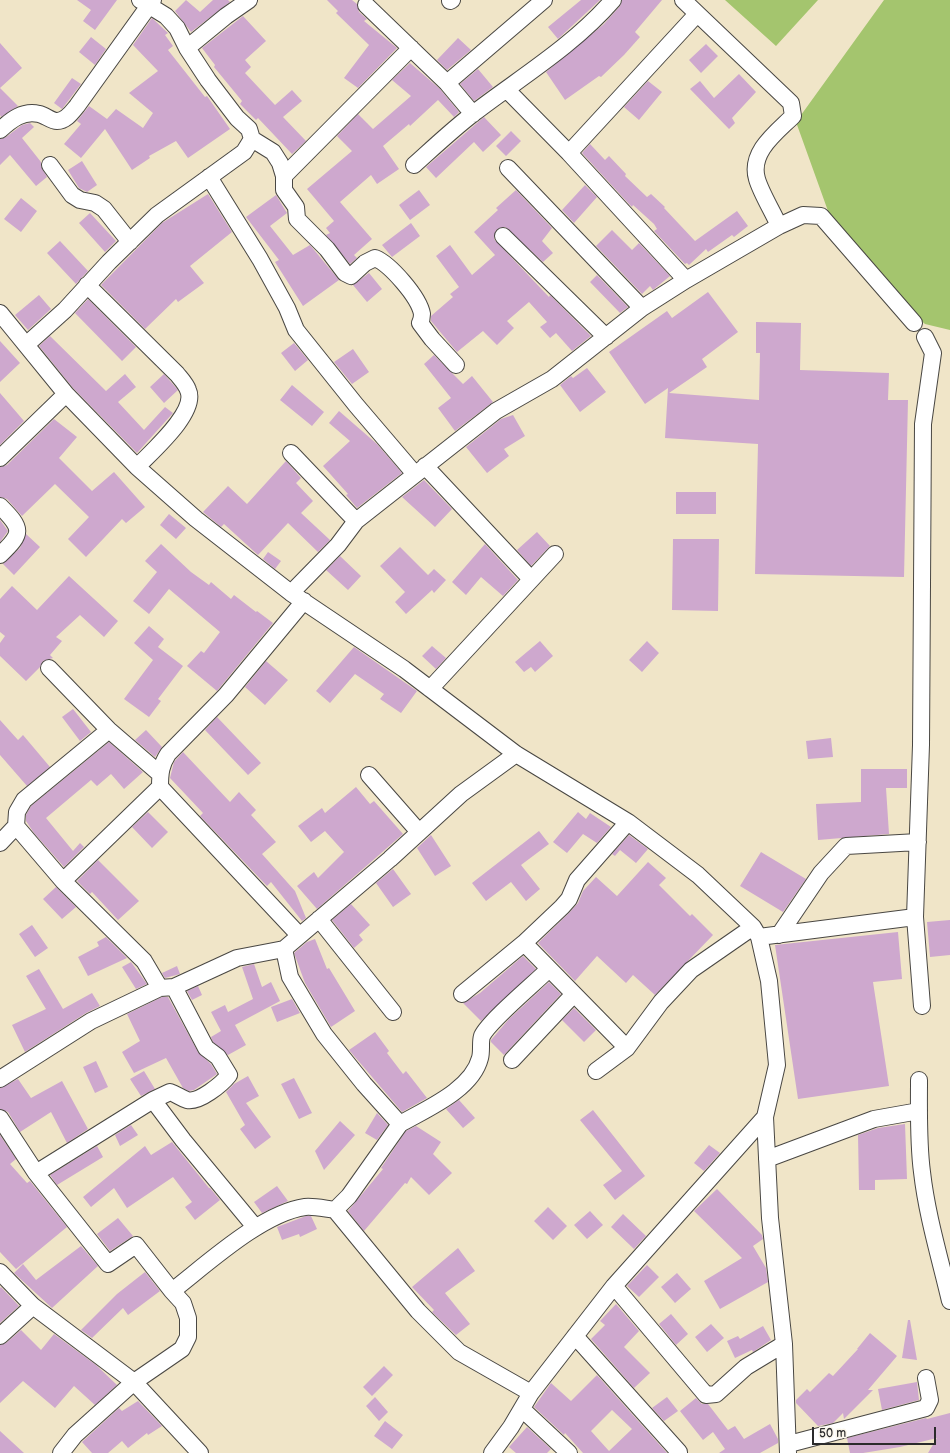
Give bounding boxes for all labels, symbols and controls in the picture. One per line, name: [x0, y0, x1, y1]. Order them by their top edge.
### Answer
scale bar: [814, 1419, 938, 1445]
text: 50 m: [819, 1426, 846, 1441]

